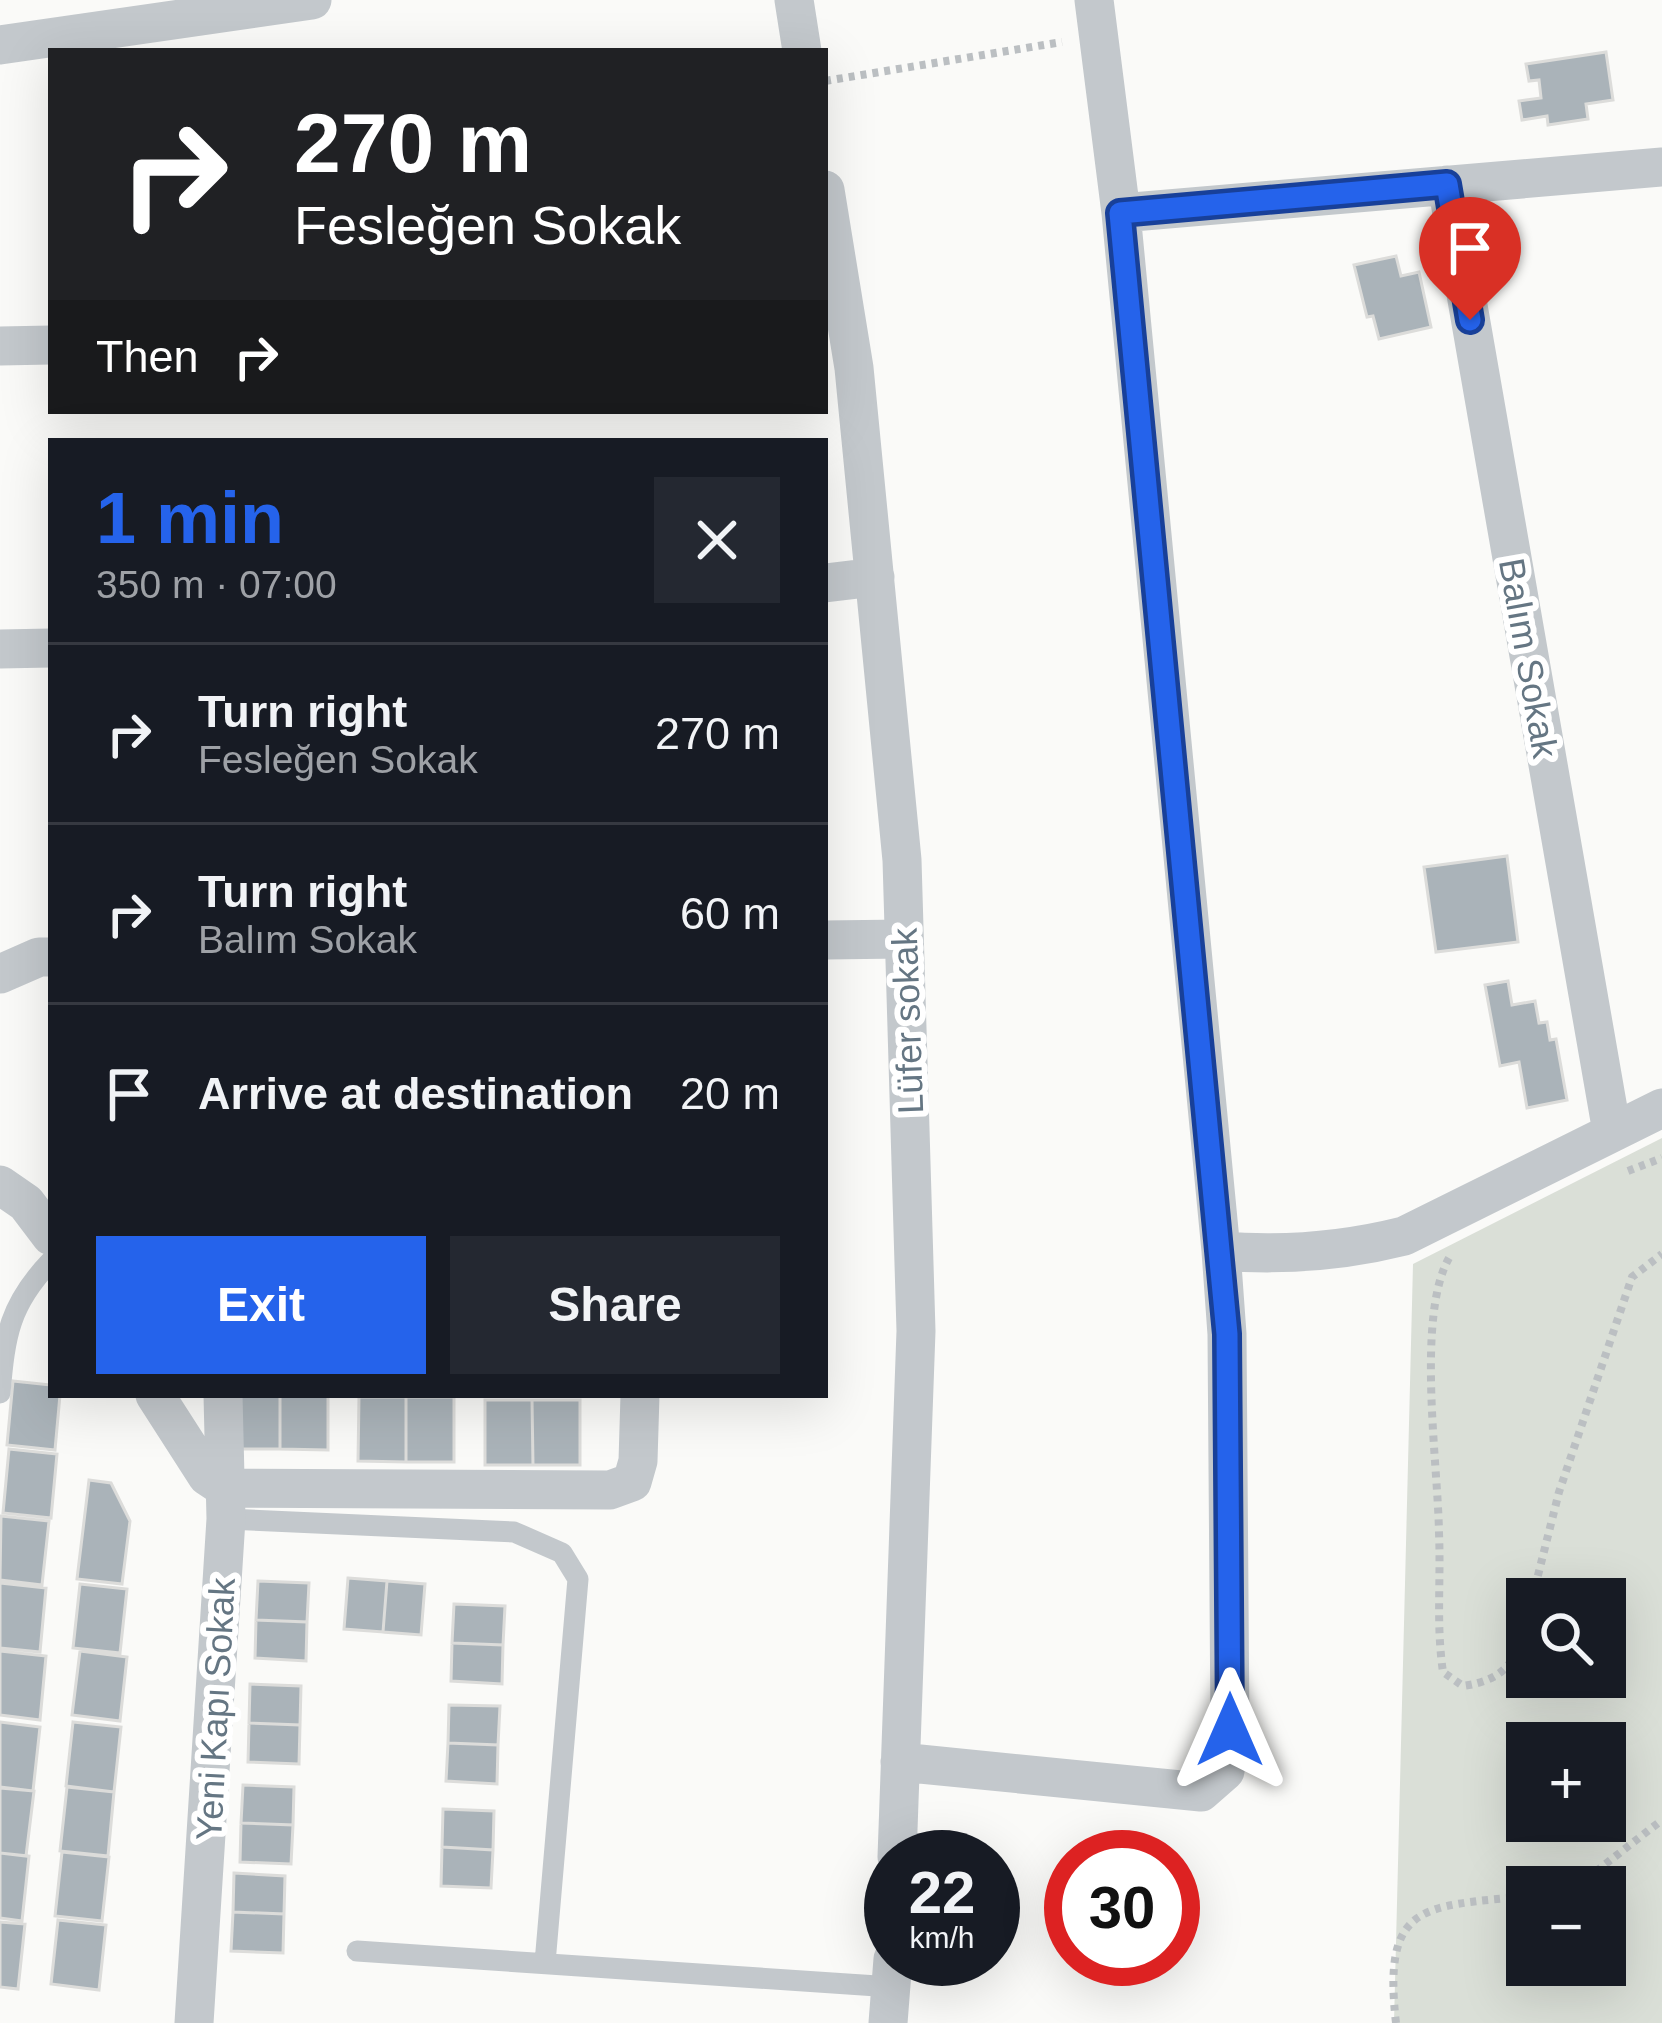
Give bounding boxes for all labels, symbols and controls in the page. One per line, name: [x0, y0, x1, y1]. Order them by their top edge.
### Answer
icon: right: [96, 96, 252, 252]
text: 270 m: [294, 96, 532, 190]
text: Fesleğen Sokak: [294, 195, 681, 255]
pin: [1419, 197, 1521, 320]
icon: arrive: [1437, 215, 1503, 281]
icon: right: [223, 324, 289, 390]
text: Then: [96, 331, 199, 382]
button: close: [654, 477, 780, 603]
text: 1 min: [96, 478, 284, 558]
street label: Balım Sokak: [1491, 555, 1566, 762]
text: 350 m · 07:00: [96, 563, 337, 606]
text: Turn right: [198, 686, 407, 737]
icon: right: [96, 701, 162, 767]
text: 270 m: [655, 708, 780, 759]
text: Fesleğen Sokak: [198, 738, 478, 781]
text: Turn right: [198, 866, 407, 917]
icon: right: [96, 881, 162, 947]
text: 60 m: [680, 888, 780, 939]
text: Balım Sokak: [198, 918, 417, 961]
street label: Lüfer sokak: [884, 926, 931, 1115]
icon: arrive: [96, 1061, 162, 1127]
text: Arrive at destination: [198, 1068, 633, 1119]
text: 20 m: [680, 1068, 780, 1119]
button: Exit: [96, 1236, 426, 1374]
button: Share: [450, 1236, 780, 1374]
street label: Yeni Kapı Sokak: [188, 1576, 243, 1841]
map controls: [1506, 1578, 1626, 1986]
button: search: [1506, 1578, 1626, 1698]
position arrow: [1167, 1667, 1293, 1793]
button: +: [1506, 1722, 1626, 1842]
speed limit sign: 30: [1044, 1830, 1200, 1986]
text: 22: [909, 1859, 975, 1926]
button: −: [1506, 1866, 1626, 1986]
text: km/h: [909, 1921, 975, 1954]

